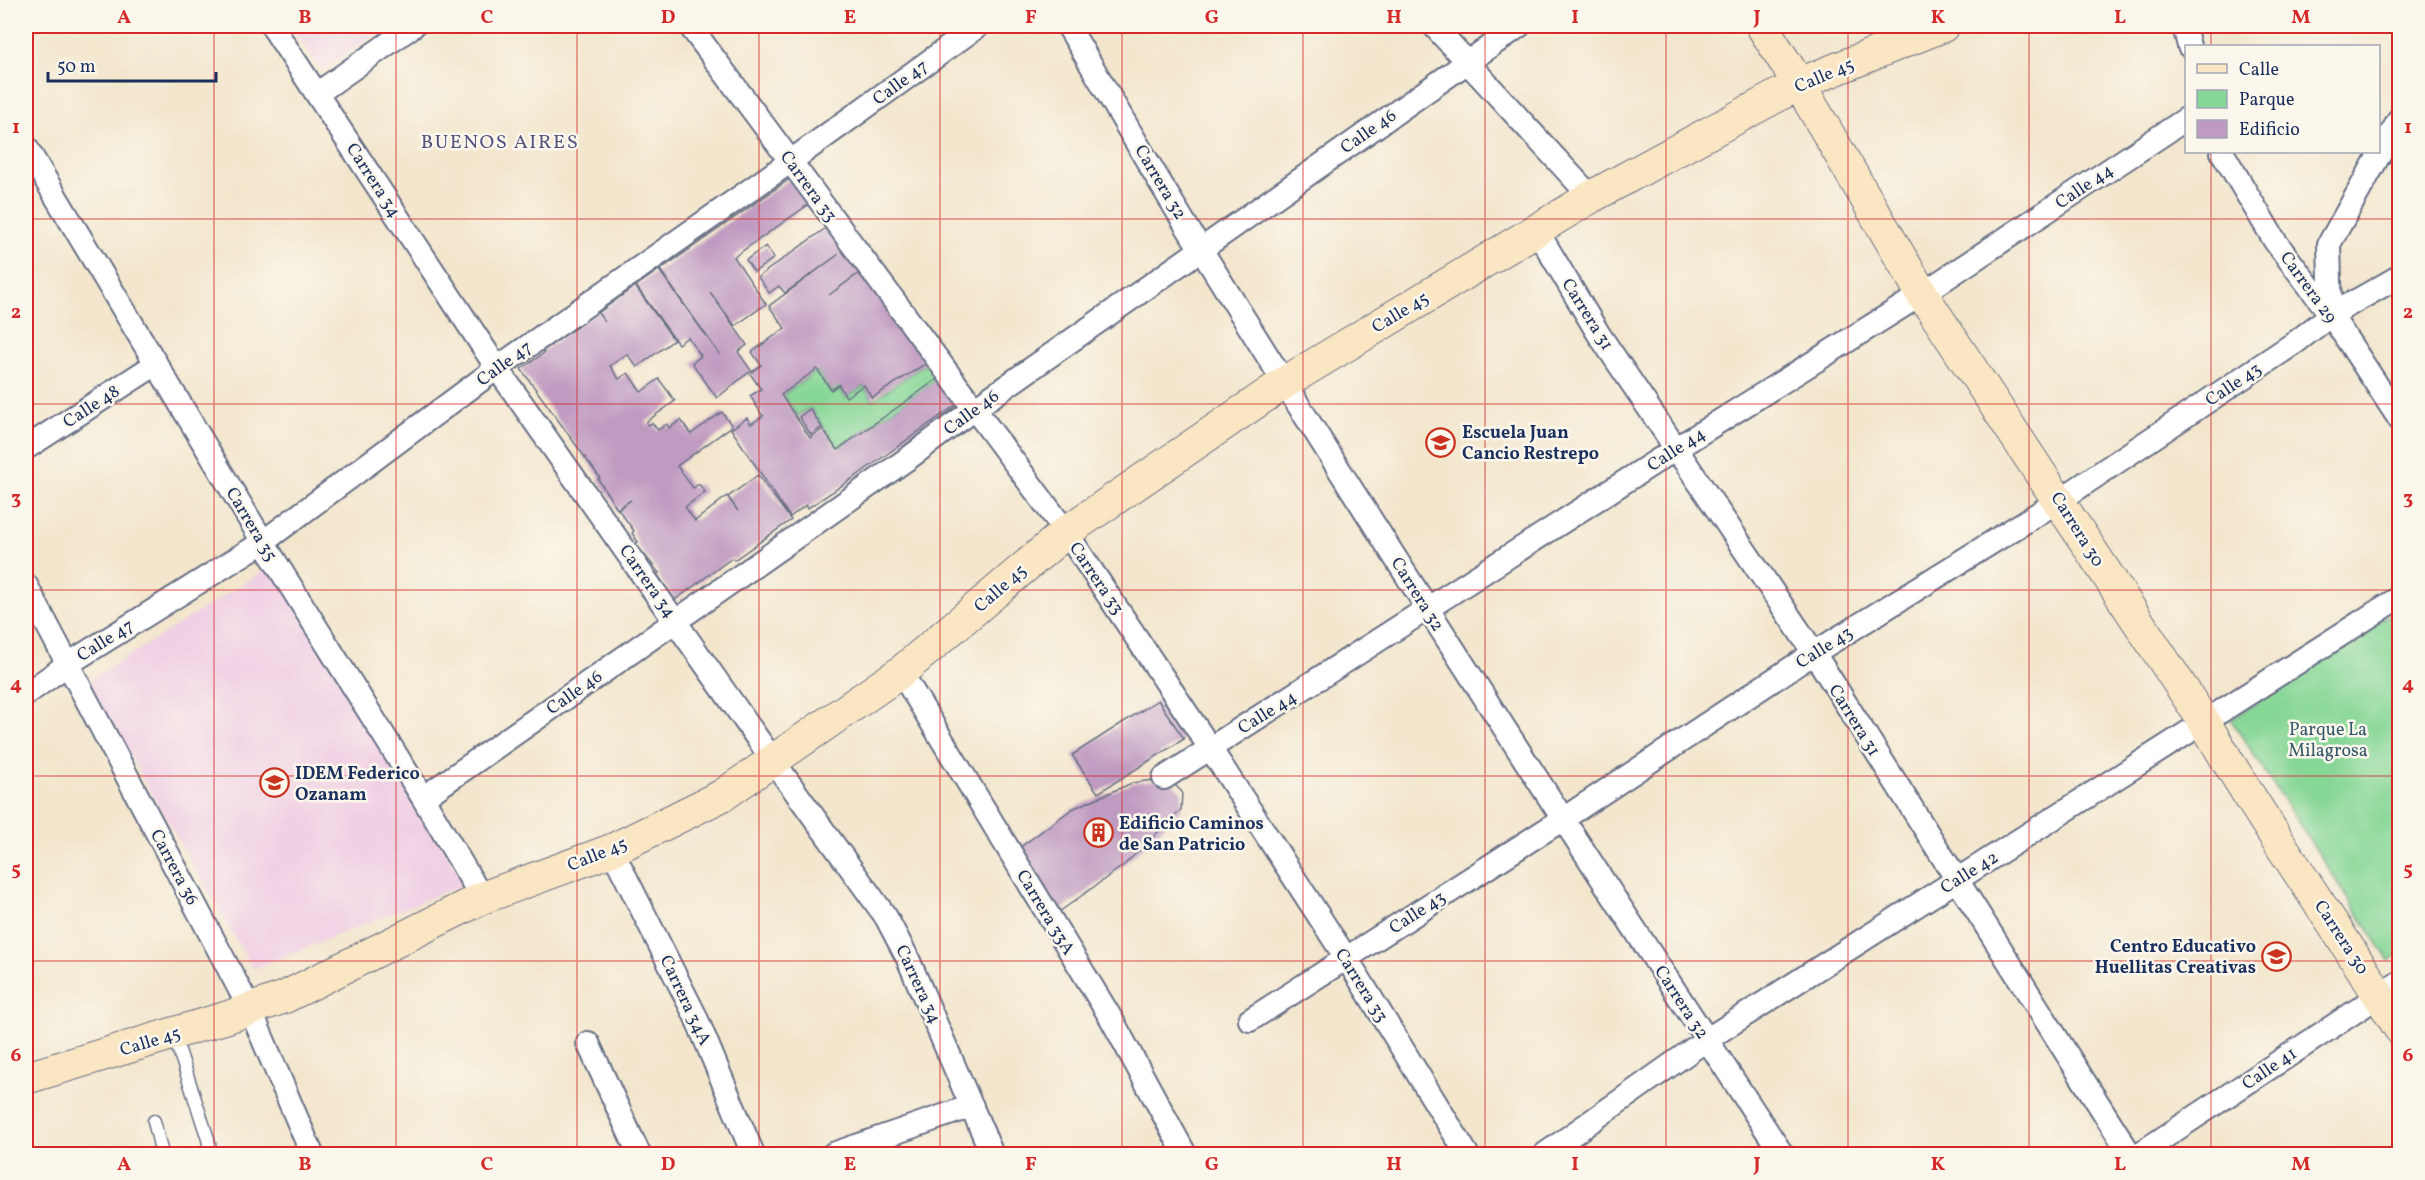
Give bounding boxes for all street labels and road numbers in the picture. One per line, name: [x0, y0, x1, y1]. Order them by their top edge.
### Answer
street label: Calle 45: [1791, 53, 1858, 100]
street label: Calle 47: [868, 55, 934, 112]
street label: Calle 46: [1336, 104, 1402, 161]
street label: Carrera 34: [339, 139, 406, 223]
street label: Carrera 32: [1128, 141, 1192, 225]
street label: Carrera 33: [773, 146, 842, 228]
street label: Calle 44: [2051, 159, 2119, 216]
street label: Carrera 29: [2273, 247, 2342, 329]
street label: Carrera 31: [1555, 274, 1619, 356]
street label: Calle 45: [1368, 286, 1434, 340]
street label: Calle 47: [472, 336, 538, 393]
street label: Calle 43: [2201, 357, 2267, 413]
street label: Calle 48: [59, 380, 125, 435]
street label: Calle 46: [939, 384, 1005, 442]
street label: Calle 44: [1643, 422, 1711, 478]
street label: Carrera 35: [219, 483, 283, 567]
street label: Carrera 30: [2044, 487, 2110, 572]
street label: Carrera 33: [1062, 538, 1129, 620]
street label: Carrera 34: [612, 540, 681, 624]
street label: Carrera 32: [1384, 553, 1449, 637]
street label: Calle 45: [969, 559, 1033, 619]
street label: Calle 47: [72, 614, 139, 669]
street label: Calle 43: [1792, 621, 1858, 676]
street label: Calle 46: [542, 665, 608, 722]
street label: Carrera 31: [1822, 680, 1886, 762]
street label: Calle 44: [1234, 685, 1302, 741]
street label: Carrera 36: [143, 825, 204, 910]
street label: Calle 45: [564, 832, 631, 879]
street label: Calle 42: [1936, 846, 2004, 901]
street label: Carrera 33A: [1009, 865, 1080, 960]
street label: Calle 43: [1385, 886, 1451, 941]
street label: Carrera 30: [2307, 896, 2374, 980]
street label: Carrera 34: [888, 941, 947, 1028]
street label: Carrera 33: [1328, 944, 1393, 1028]
street label: Carrera 34A: [653, 951, 717, 1050]
street label: Carrera 32: [1648, 961, 1714, 1045]
street label: Calle 45: [117, 1021, 184, 1064]
street label: Calle 41: [2237, 1042, 2302, 1097]

